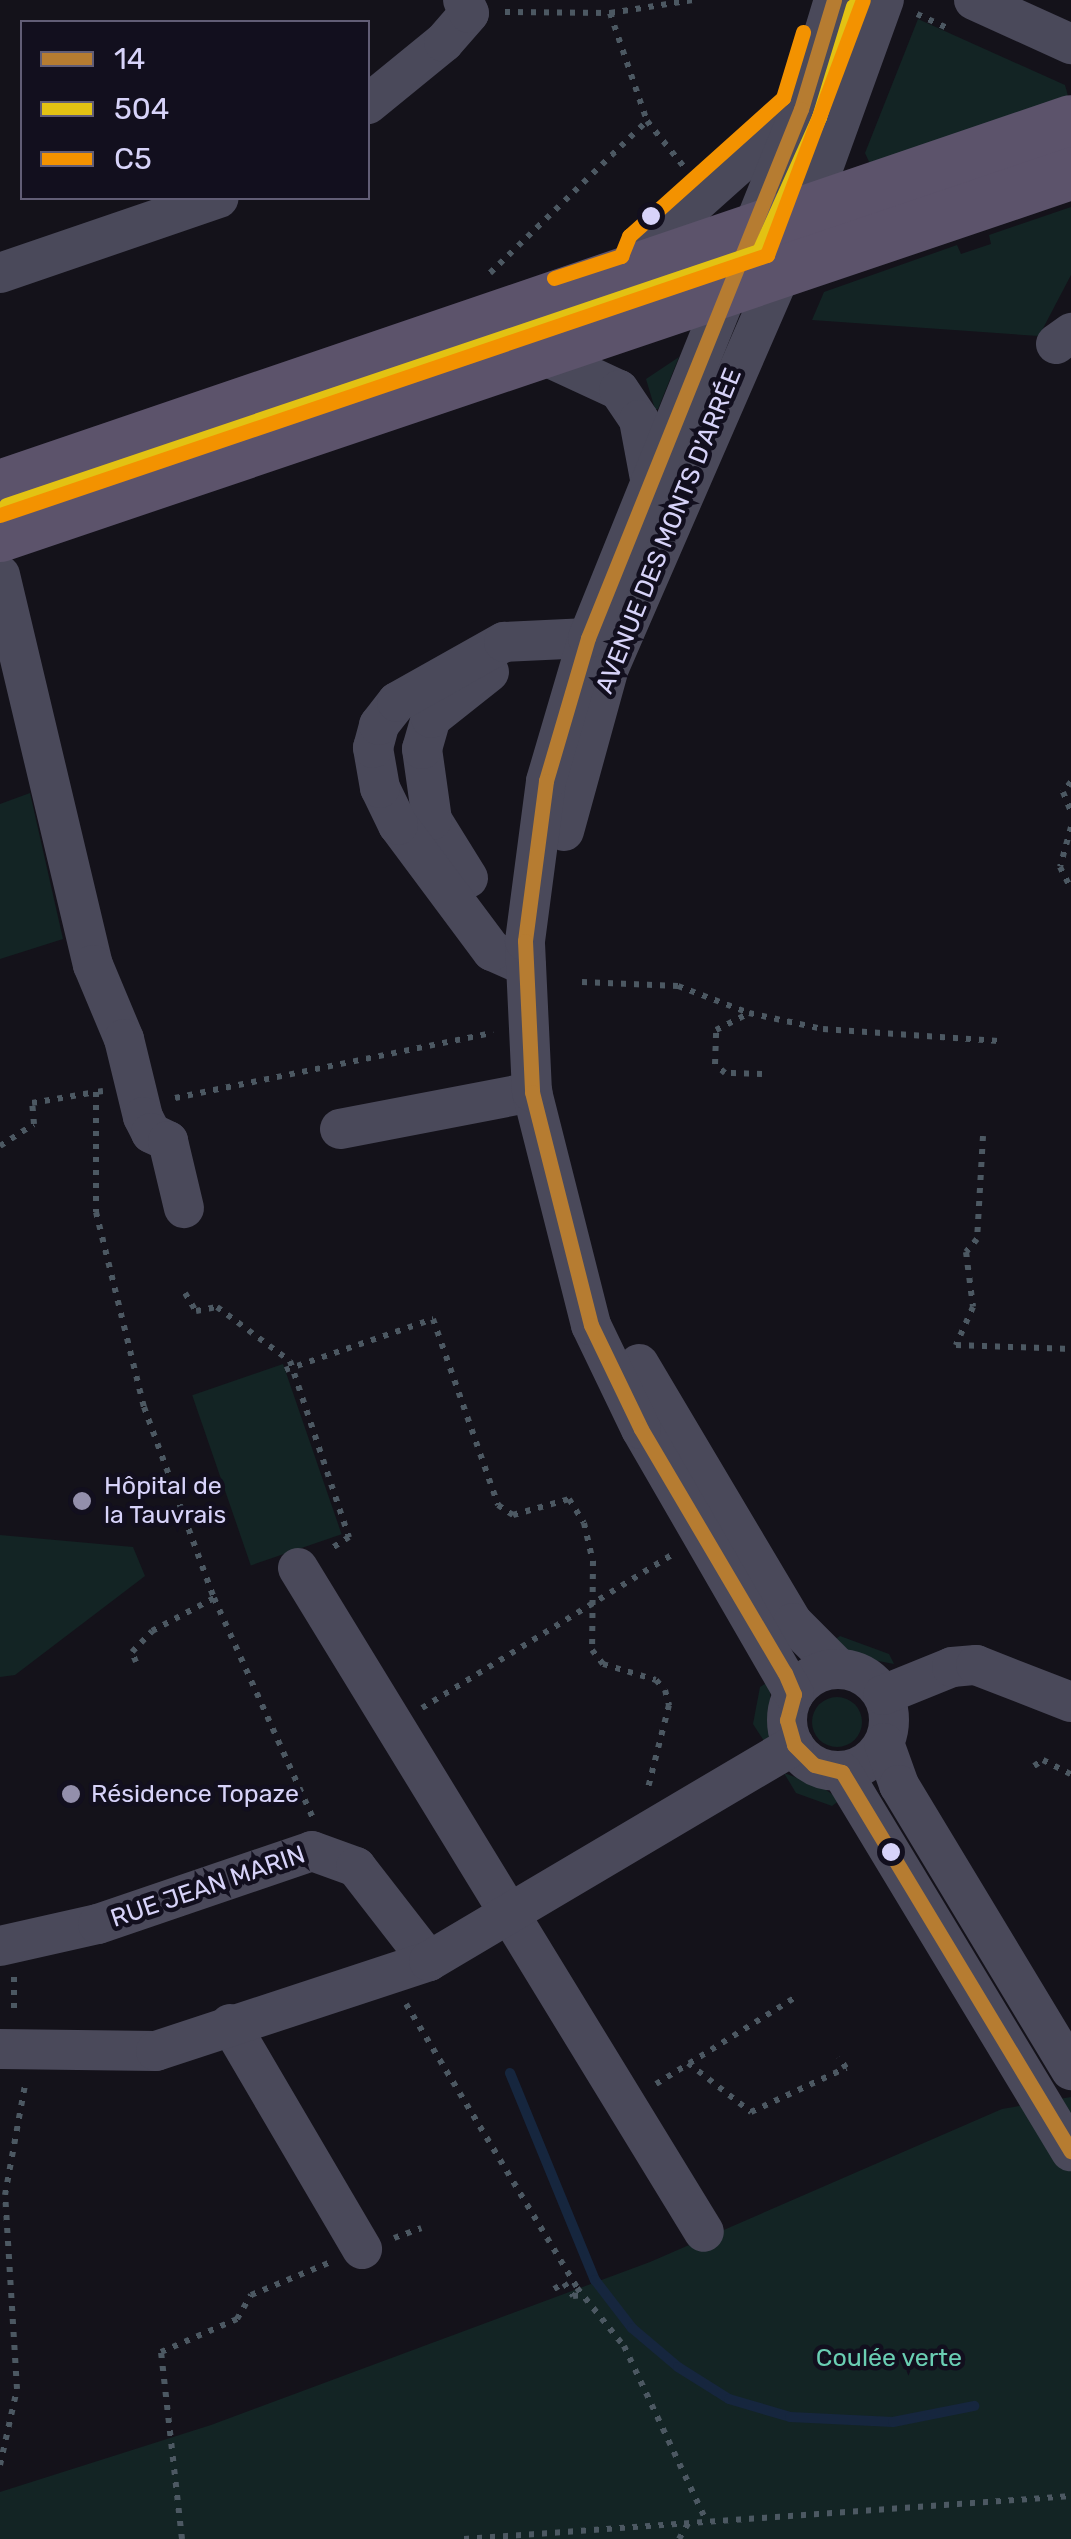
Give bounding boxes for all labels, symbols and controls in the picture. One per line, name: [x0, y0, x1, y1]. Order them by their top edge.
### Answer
legend: [20, 20, 370, 200]
text: 14: [114, 41, 145, 77]
text: 504: [114, 91, 170, 127]
text: C5: [114, 141, 152, 177]
unlabelled marker: [641, 206, 661, 226]
street label: AVENUE DES MONTS D'ARRÉE: [590, 364, 748, 698]
place label: Hôpital de la Tauvrais: [104, 1472, 227, 1531]
marker: Hôpital de la Tauvrais: [69, 1488, 95, 1514]
place label: Résidence Topaze: [91, 1779, 300, 1809]
marker: Résidence Topaze: [60, 1783, 82, 1805]
street label: RUE JEAN MARIN: [107, 1840, 309, 1934]
unlabelled marker: [881, 1842, 901, 1862]
park label: Coulée verte: [816, 2343, 962, 2373]

